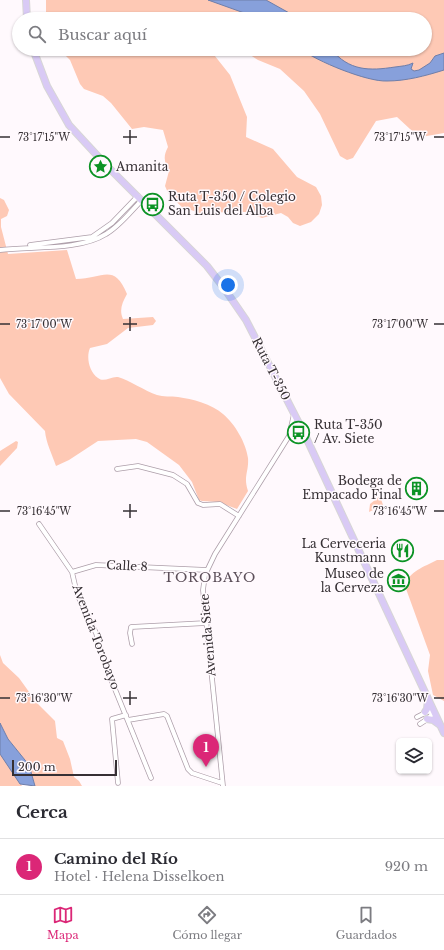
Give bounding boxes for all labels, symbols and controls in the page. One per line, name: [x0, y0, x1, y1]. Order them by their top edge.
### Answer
search box: [12, 12, 432, 56]
icon: search: [26, 23, 48, 45]
text: Buscar aquí: [58, 25, 147, 44]
text: 73°17'15"W: [18, 131, 70, 144]
text: 73°17'15"W: [374, 131, 426, 144]
place icon: Amanita: [88, 154, 114, 180]
place label: Amanita: [115, 159, 169, 174]
place label: Ruta T-350 / Colegio San Luis del Alba: [168, 189, 296, 218]
bus stop icon: Ruta T-350 / Colegio San Luis del Alba: [140, 191, 166, 217]
your location: [218, 275, 238, 295]
text: 73°17'00"W: [16, 318, 72, 331]
text: 73°17'00"W: [372, 318, 428, 331]
street label: Ruta T-350: [249, 335, 294, 403]
place label: Ruta T-350 / Av. Siete: [314, 417, 383, 446]
bus stop icon: Ruta T-350 / Av. Siete: [285, 419, 311, 445]
place label: Bodega de Empacado Final: [302, 473, 402, 502]
building icon: Bodega de Empacado Final: [404, 475, 430, 501]
text: 73°16'45"W: [17, 505, 71, 518]
text: 73°16'45"W: [373, 505, 427, 518]
place label: La Cerveceria Kunstmann: [301, 536, 386, 565]
restaurant icon: La Cerveceria Kunstmann: [389, 538, 415, 564]
street label: Calle 8: [106, 557, 148, 574]
place label: Museo de la Cerveza: [321, 566, 384, 595]
museum icon: Museo de la Cerveza: [386, 568, 412, 594]
district label: TOROBAYO: [164, 569, 256, 586]
street label: Avenida Torobayo: [69, 581, 124, 692]
street label: Avenida Siete: [196, 593, 219, 678]
text: 73°16'30"W: [16, 692, 72, 705]
text: 73°16'30"W: [372, 692, 428, 705]
pin: 1: [193, 734, 219, 767]
map controls: [396, 738, 432, 774]
button: layers: [396, 738, 432, 774]
scale bar: [12, 758, 117, 777]
text: 200 m: [18, 760, 55, 774]
text: Cerca: [16, 802, 68, 823]
text: Camino del Río: [54, 849, 178, 868]
text: 1: [26, 858, 32, 875]
text: 920 m: [385, 858, 428, 875]
text: Hotel · Helena Disselkoen: [54, 868, 224, 885]
tab: Mapa: [47, 904, 79, 942]
tab: Cómo llegar: [172, 904, 242, 942]
tab: Guardados: [336, 904, 397, 942]

